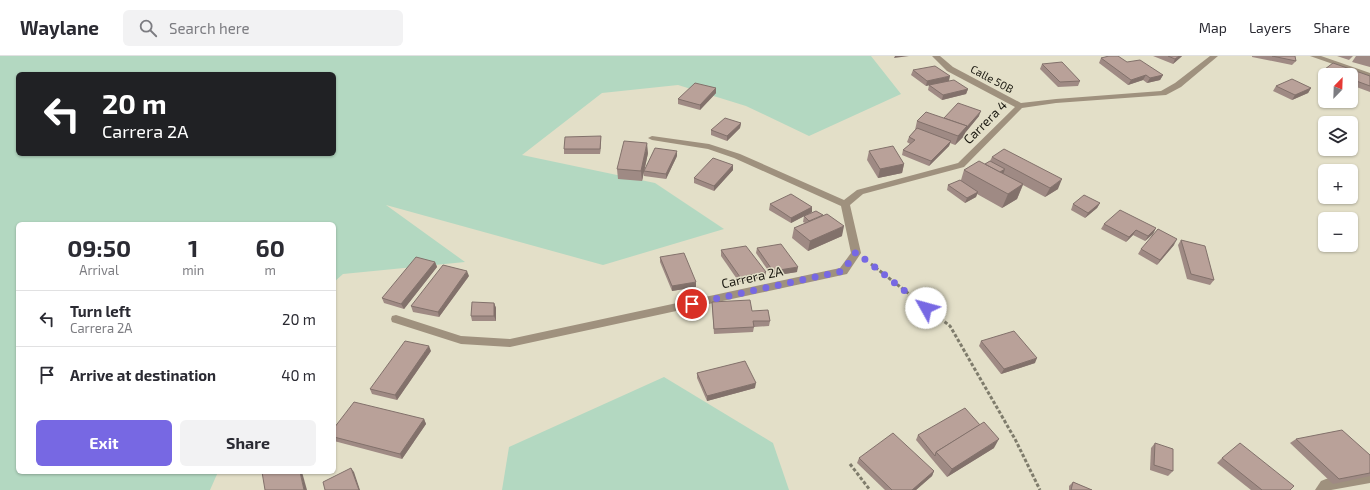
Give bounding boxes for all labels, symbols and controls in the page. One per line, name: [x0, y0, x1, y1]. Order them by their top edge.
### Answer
search box: [123, 10, 403, 46]
text: Waylane: [20, 16, 99, 39]
icon: search: [137, 17, 159, 39]
text: Search here: [169, 19, 250, 37]
text: Map: [1199, 19, 1227, 36]
text: Layers: [1249, 19, 1291, 36]
text: Share: [1313, 19, 1350, 36]
street label: Calle 50B: [969, 62, 1016, 95]
north arrow: [1318, 68, 1358, 108]
map controls: [1318, 68, 1358, 252]
text: 20 m: [102, 86, 167, 120]
icon: left: [36, 88, 88, 140]
street label: Carrera 4: [960, 97, 1010, 147]
button: layers: [1318, 116, 1358, 156]
text: Carrera 2A: [102, 120, 188, 142]
button: +: [1318, 164, 1358, 204]
button: −: [1318, 212, 1358, 252]
text: 09:50: [67, 233, 131, 262]
text: 1: [188, 233, 198, 262]
text: 60: [256, 233, 285, 262]
text: Arrival: [79, 262, 119, 278]
text: min: [182, 262, 204, 278]
text: m: [264, 262, 276, 278]
street label: Carrera 2A: [720, 263, 784, 291]
pin: [675, 287, 709, 321]
position arrow: [905, 287, 947, 329]
icon: arrive: [681, 293, 703, 315]
text: Turn left: [70, 302, 131, 320]
icon: left: [36, 308, 58, 330]
text: 20 m: [282, 310, 316, 328]
text: Carrera 2A: [70, 320, 132, 336]
icon: arrive: [36, 364, 58, 386]
text: Arrive at destination: [70, 366, 216, 384]
text: 40 m: [281, 366, 316, 384]
button: Exit: [36, 420, 172, 466]
button: Share: [180, 420, 316, 466]

